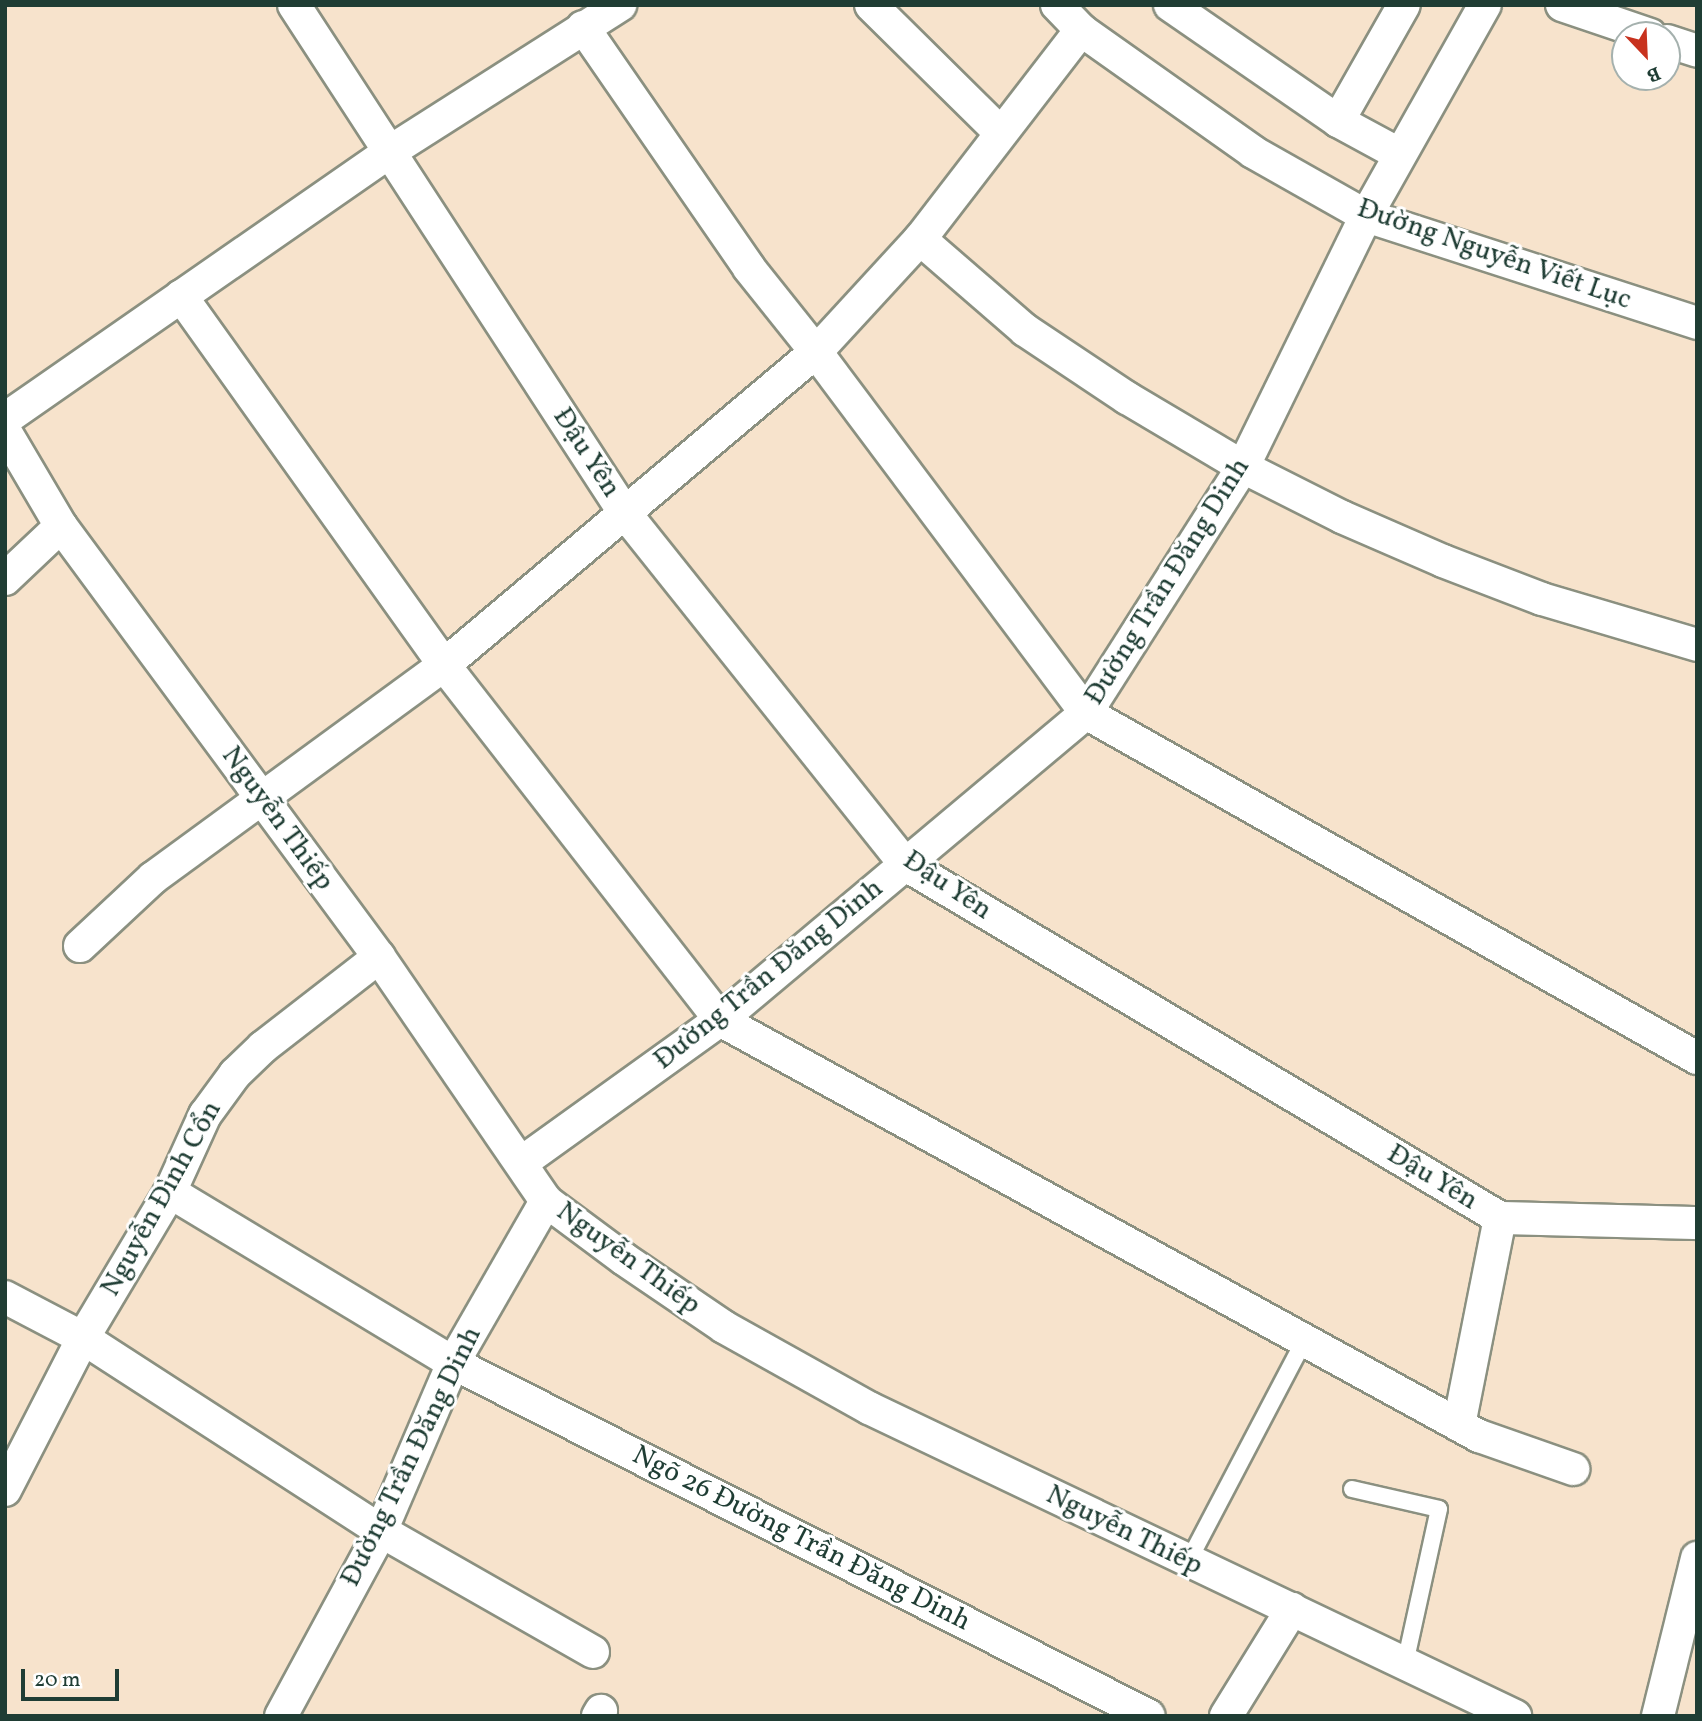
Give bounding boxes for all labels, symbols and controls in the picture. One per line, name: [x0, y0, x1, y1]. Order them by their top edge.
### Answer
north arrow: [1611, 21, 1681, 91]
text: B: [1642, 59, 1664, 88]
street label: Đường Nguyễn Viết Lục: [1352, 192, 1636, 318]
street label: Đậu Yên: [544, 402, 628, 504]
street label: Đường Trần Đăng Dinh: [1078, 452, 1258, 712]
street label: Nguyễn Thiếp: [213, 740, 341, 898]
street label: Đậu Yên: [896, 844, 998, 928]
street label: Đường Trần Đăng Dinh: [647, 872, 891, 1078]
street label: Nguyễn Đình Cổn: [94, 1095, 230, 1303]
street label: Đậu Yên: [1380, 1138, 1484, 1218]
street label: Nguyễn Thiếp: [549, 1195, 707, 1323]
street label: Đường Trần Đăng Dinh: [334, 1321, 490, 1593]
street label: Ngõ 26 Đường Trần Đăng Dinh: [626, 1439, 976, 1639]
street label: Nguyễn Thiếp: [1040, 1478, 1208, 1584]
scale bar: [24, 1654, 122, 1698]
text: 20 m: [34, 1666, 80, 1695]

